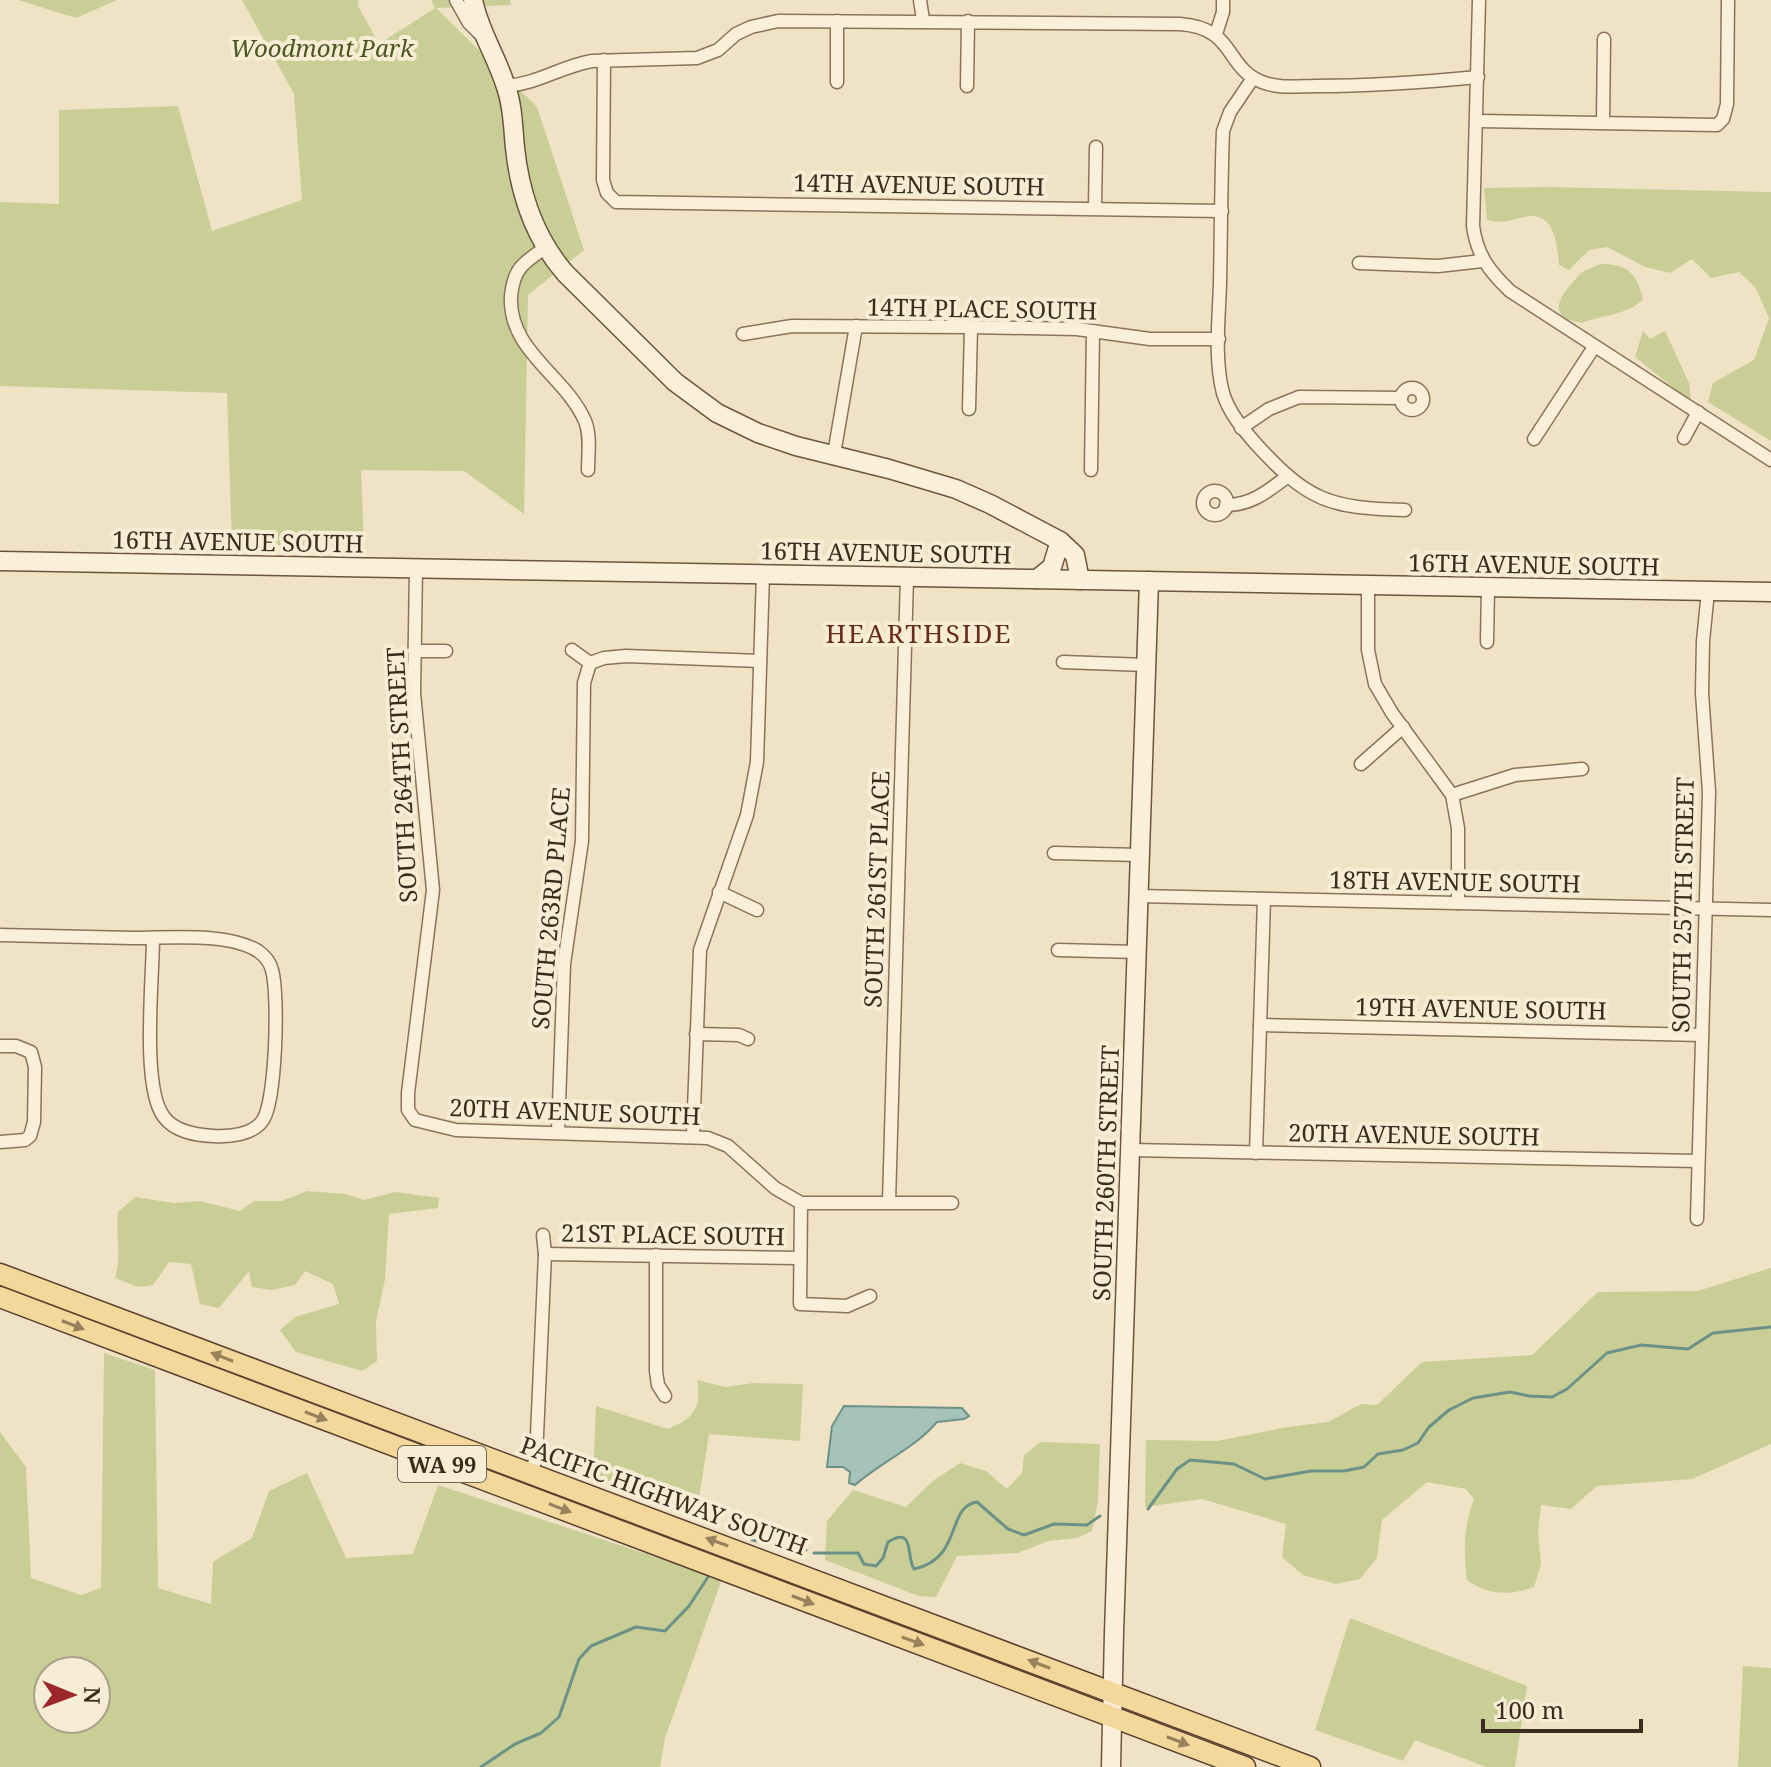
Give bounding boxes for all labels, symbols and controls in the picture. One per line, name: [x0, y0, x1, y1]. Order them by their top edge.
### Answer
park label: Woodmont Park: [230, 31, 415, 64]
street label: 14TH AVENUE SOUTH: [793, 165, 1045, 203]
street label: 14TH PLACE SOUTH: [867, 289, 1097, 327]
street label: 16TH AVENUE SOUTH: [112, 522, 364, 560]
street label: 16TH AVENUE SOUTH: [760, 533, 1012, 571]
street label: 16TH AVENUE SOUTH: [1408, 545, 1660, 583]
district label: HEARTHSIDE: [825, 615, 1013, 651]
street label: SOUTH 264TH STREET: [378, 646, 424, 904]
street label: SOUTH 261ST PLACE: [855, 770, 897, 1008]
street label: SOUTH 257TH STREET: [1663, 776, 1701, 1033]
street label: SOUTH 263RD PLACE: [523, 785, 577, 1031]
street label: 18TH AVENUE SOUTH: [1329, 862, 1581, 900]
street label: 19TH AVENUE SOUTH: [1355, 989, 1607, 1027]
street label: SOUTH 260TH STREET: [1084, 1044, 1126, 1301]
street label: 20TH AVENUE SOUTH: [449, 1090, 701, 1132]
street label: 20TH AVENUE SOUTH: [1288, 1115, 1540, 1153]
street label: 21ST PLACE SOUTH: [561, 1216, 785, 1252]
one-way arrow: [61, 1319, 85, 1332]
one-way arrow: [209, 1350, 233, 1363]
one-way arrow: [305, 1410, 329, 1423]
street label: PACIFIC HIGHWAY SOUTH: [516, 1428, 812, 1562]
road number: WA 99: [398, 1446, 486, 1482]
one-way arrow: [548, 1502, 572, 1515]
one-way arrow: [705, 1536, 729, 1548]
one-way arrow: [791, 1594, 815, 1607]
one-way arrow: [901, 1636, 925, 1648]
north arrow: [32, 1655, 112, 1735]
one-way arrow: [1027, 1657, 1051, 1670]
scale bar: [1483, 1683, 1641, 1733]
text: N: [78, 1686, 108, 1704]
text: 100 m: [1495, 1693, 1564, 1726]
one-way arrow: [1166, 1735, 1190, 1748]

